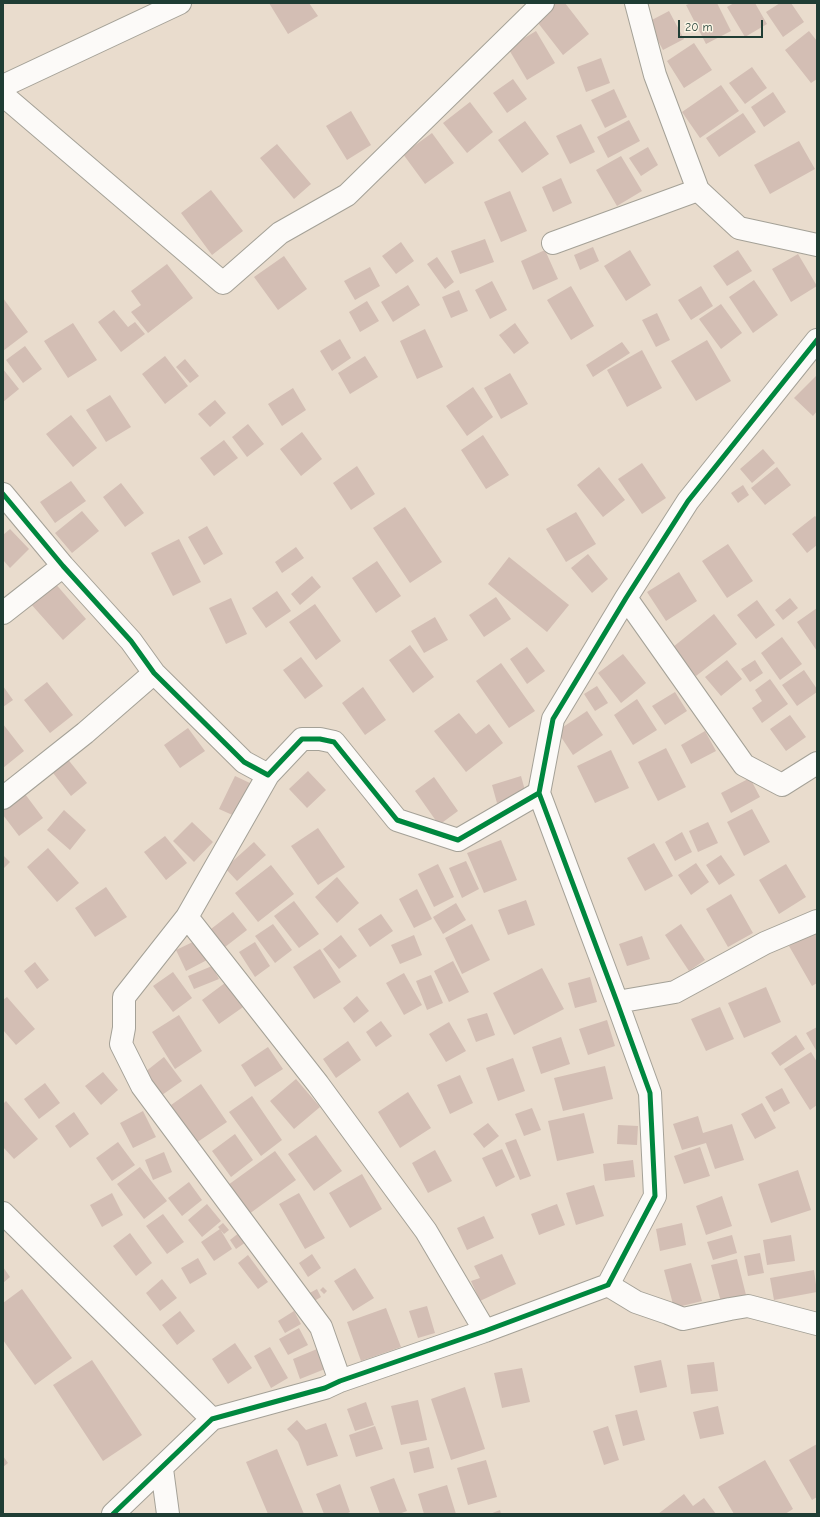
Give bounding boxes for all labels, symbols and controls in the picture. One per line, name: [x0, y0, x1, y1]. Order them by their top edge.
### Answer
scale bar: [680, 12, 765, 38]
text: 20 m: [685, 20, 713, 34]

